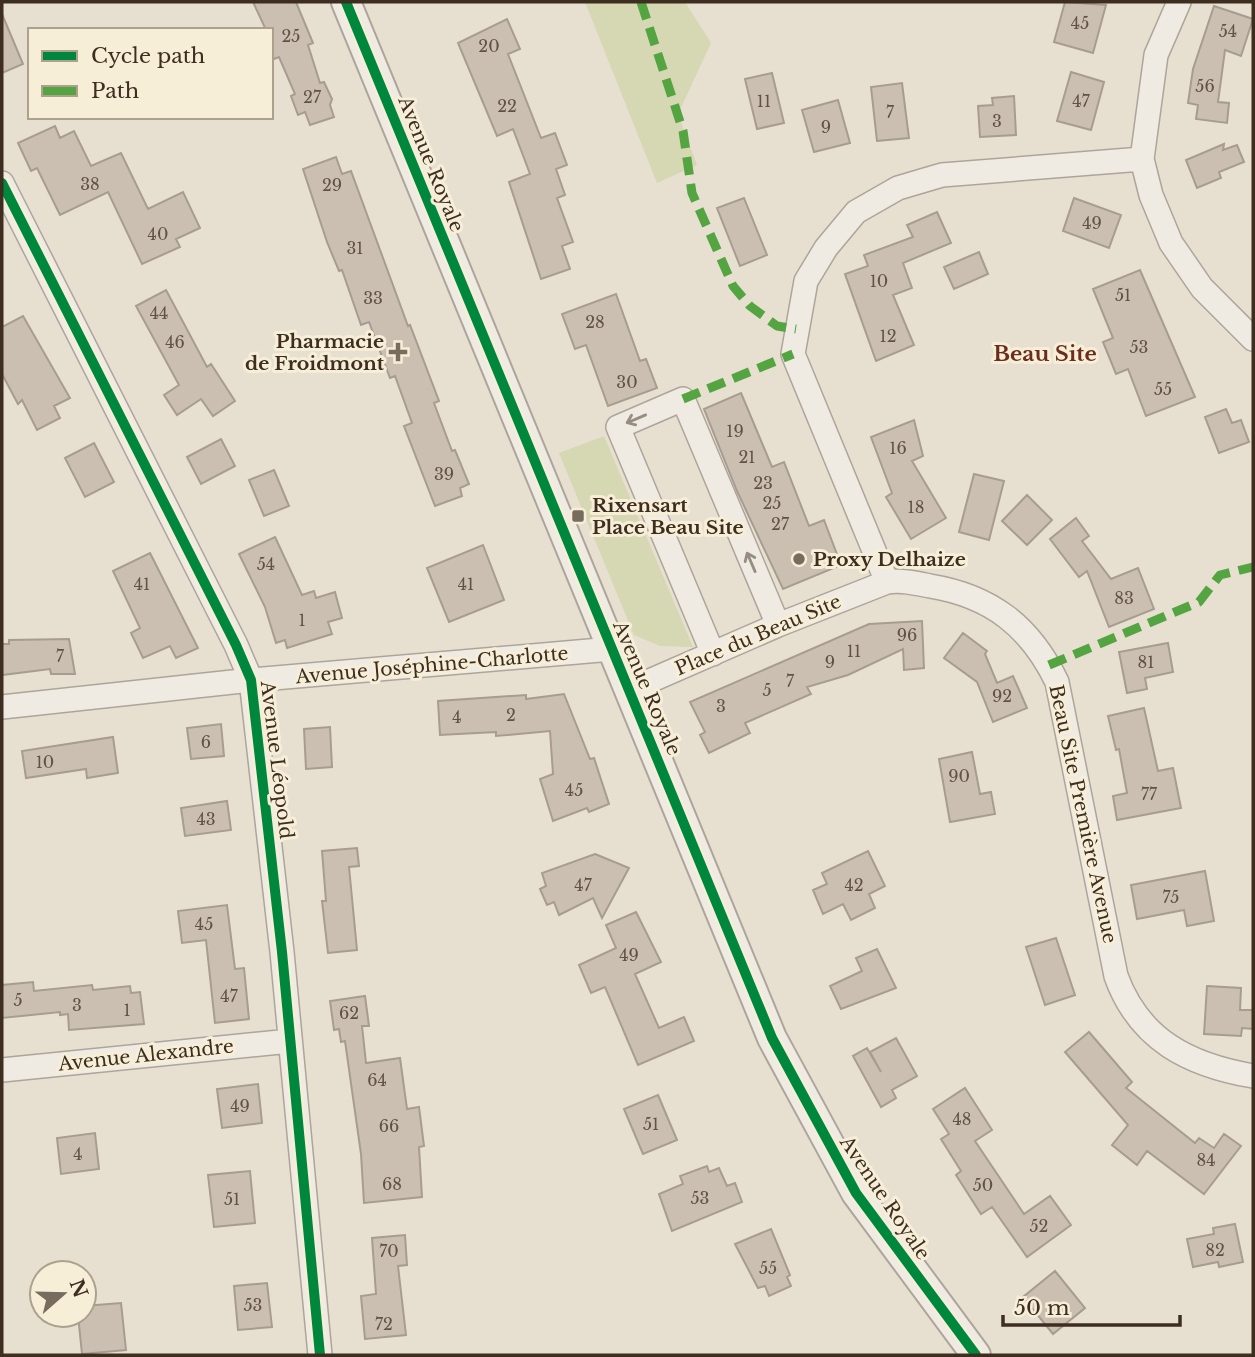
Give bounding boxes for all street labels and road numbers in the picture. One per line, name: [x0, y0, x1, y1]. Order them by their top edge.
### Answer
street label: Avenue Royale: [393, 92, 469, 235]
street label: Place du Beau Site: [671, 590, 845, 680]
street label: Avenue Royale: [608, 616, 686, 759]
street label: Avenue Joséphine-Charlotte: [294, 642, 569, 688]
street label: Avenue Léopold: [256, 679, 298, 841]
street label: Beau Site Première Avenue: [1044, 683, 1122, 945]
street label: Avenue Alexandre: [56, 1034, 235, 1076]
street label: Avenue Royale: [835, 1131, 935, 1264]

